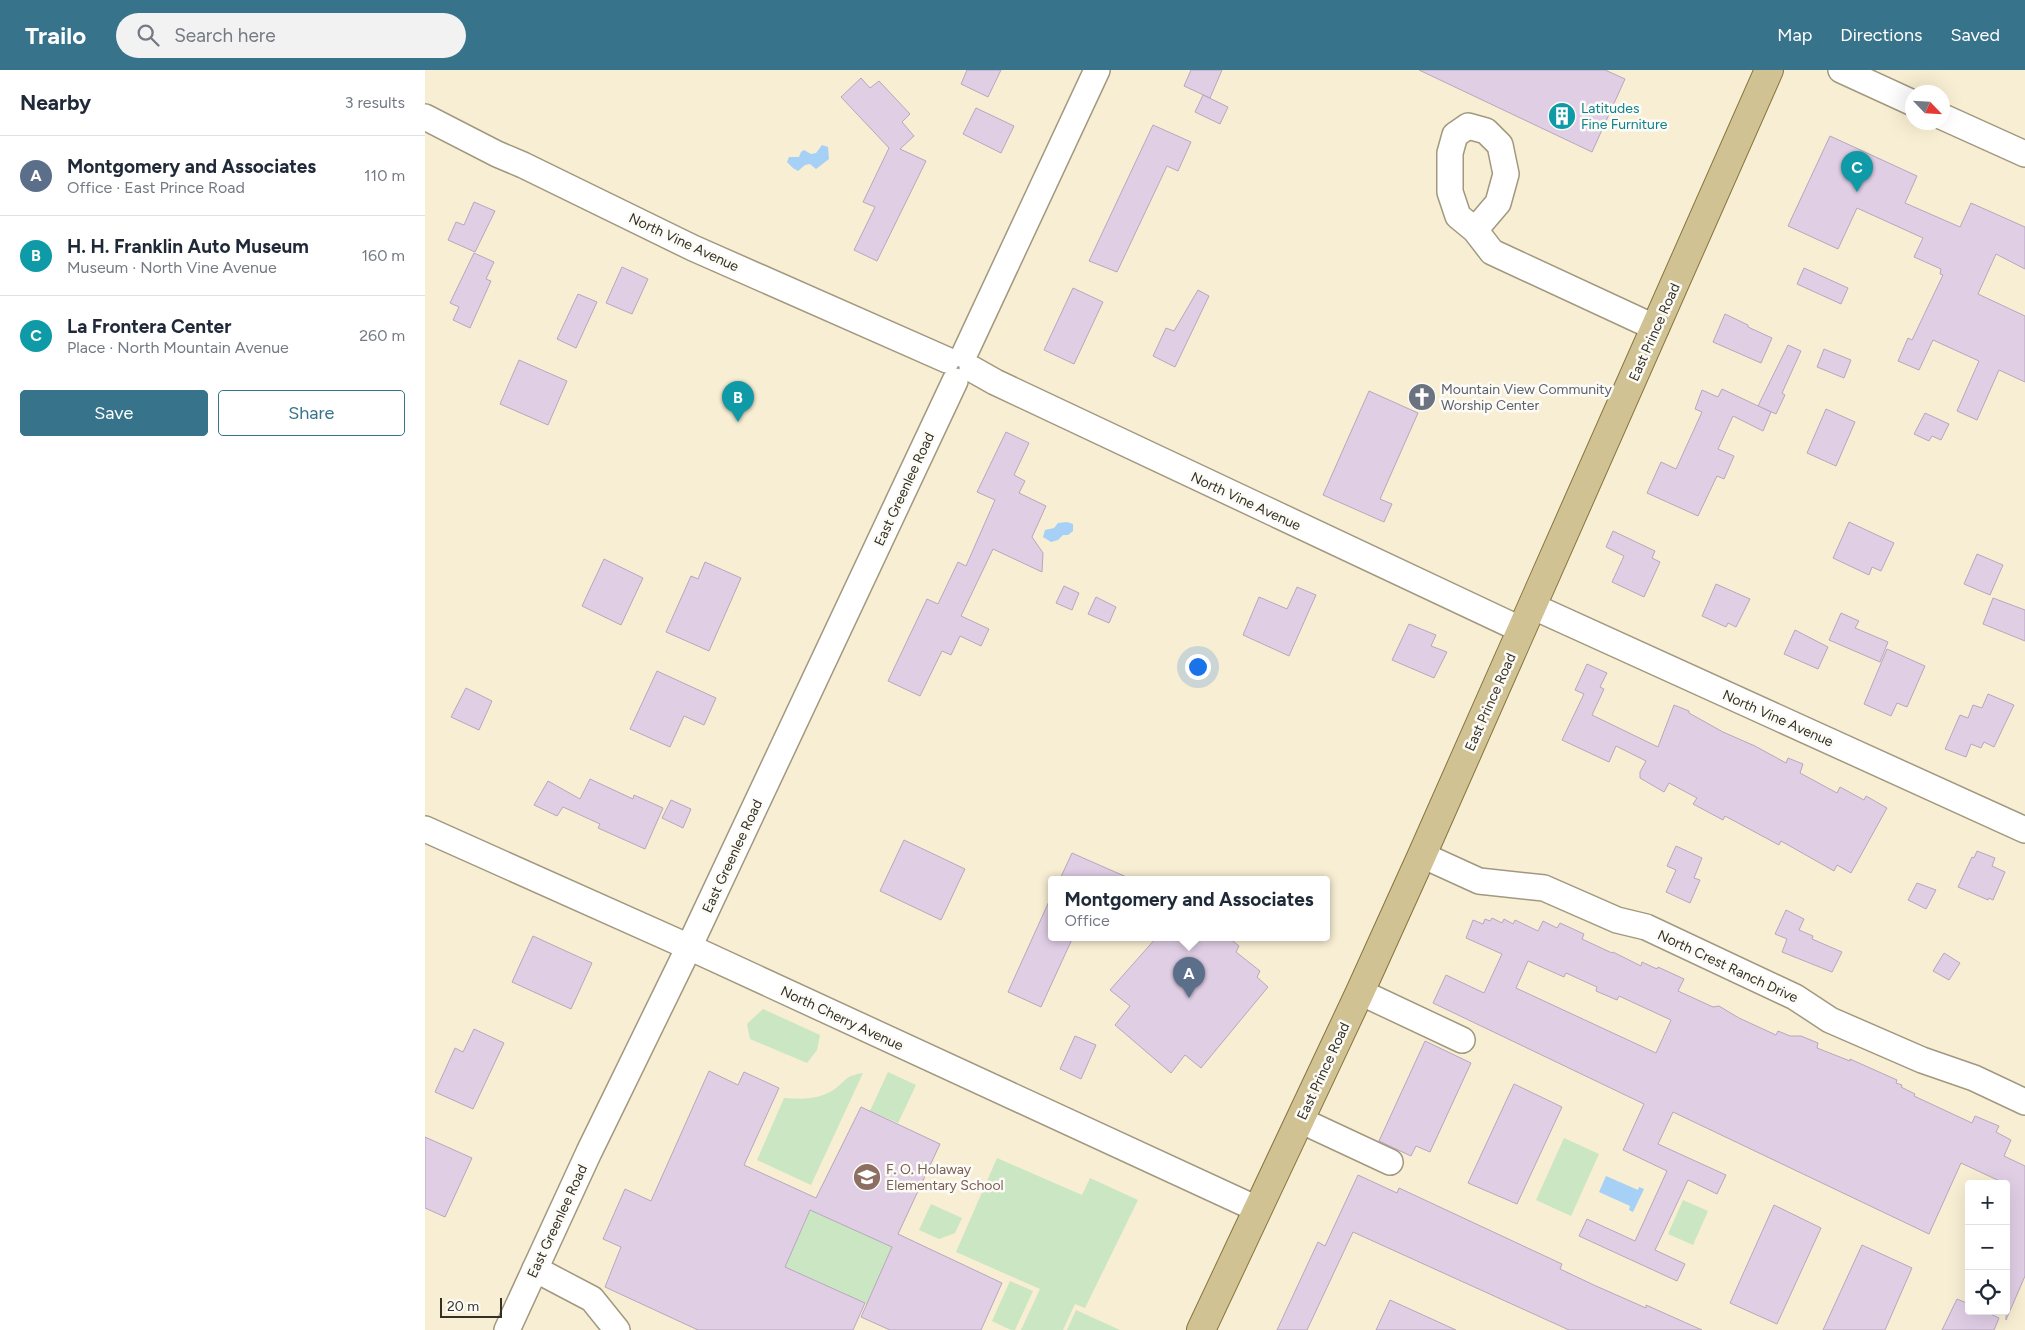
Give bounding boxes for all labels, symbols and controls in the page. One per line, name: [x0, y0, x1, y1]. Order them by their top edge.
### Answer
search box: [116, 13, 466, 58]
text: Trailo: [25, 21, 86, 50]
icon: search: [134, 21, 162, 49]
text: Search here: [174, 24, 276, 47]
text: Map: [1777, 24, 1812, 46]
text: Directions: [1840, 24, 1922, 46]
text: Saved: [1950, 24, 2000, 46]
north arrow: [1905, 85, 1950, 130]
text: Nearby: [20, 90, 91, 115]
text: 3 results: [345, 93, 405, 112]
place label: Latitudes Fine Furniture: [1581, 100, 1668, 133]
building icon: Latitudes Fine Furniture: [1547, 101, 1577, 131]
pin: C: [1841, 151, 1873, 192]
text: Montgomery and Associates: [67, 155, 316, 178]
text: A: [30, 166, 42, 185]
text: 110 m: [364, 166, 405, 185]
text: Office · East Prince Road: [67, 178, 245, 197]
street label: North Vine Avenue: [626, 210, 742, 276]
text: H. H. Franklin Auto Museum: [67, 235, 309, 258]
text: B: [31, 246, 41, 265]
text: 160 m: [362, 246, 405, 265]
text: Museum · North Vine Avenue: [67, 258, 277, 277]
street label: East Prince Road: [1625, 281, 1684, 384]
text: La Frontera Center: [67, 315, 231, 338]
text: C: [30, 326, 42, 345]
text: 260 m: [359, 326, 405, 345]
text: Place · North Mountain Avenue: [67, 338, 289, 357]
pin: B: [722, 381, 754, 422]
place label: Mountain View Community Worship Center: [1441, 381, 1613, 414]
church icon: Mountain View Community Worship Center: [1407, 382, 1437, 412]
button: Save: [20, 390, 208, 436]
button: Share: [218, 390, 405, 436]
street label: East Greenlee Road: [871, 430, 938, 549]
street label: North Vine Avenue: [1188, 469, 1304, 535]
street label: East Prince Road: [1461, 651, 1520, 754]
your location: [1185, 654, 1211, 680]
street label: North Vine Avenue: [1720, 686, 1836, 751]
street label: East Greenlee Road: [699, 797, 766, 916]
popup: [1048, 876, 1330, 941]
text: Montgomery and Associates: [1064, 888, 1314, 911]
text: Office: [1064, 911, 1110, 930]
street label: North Crest Ranch Drive: [1655, 926, 1801, 1007]
pin: A: [1173, 957, 1205, 998]
street label: North Cherry Avenue: [778, 983, 906, 1055]
street label: East Prince Road: [1293, 1020, 1353, 1123]
place label: F. O. Holaway Elementary School: [886, 1161, 1004, 1194]
street label: East Greenlee Road: [524, 1162, 591, 1281]
school or university icon: F. O. Holaway Elementary School: [852, 1162, 882, 1192]
map controls: [1965, 1180, 2010, 1315]
button: +: [1965, 1180, 2010, 1225]
button: −: [1965, 1225, 2010, 1270]
button: locate: [1965, 1270, 2010, 1315]
scale bar: [440, 1295, 503, 1318]
text: 20 m: [447, 1298, 479, 1315]

